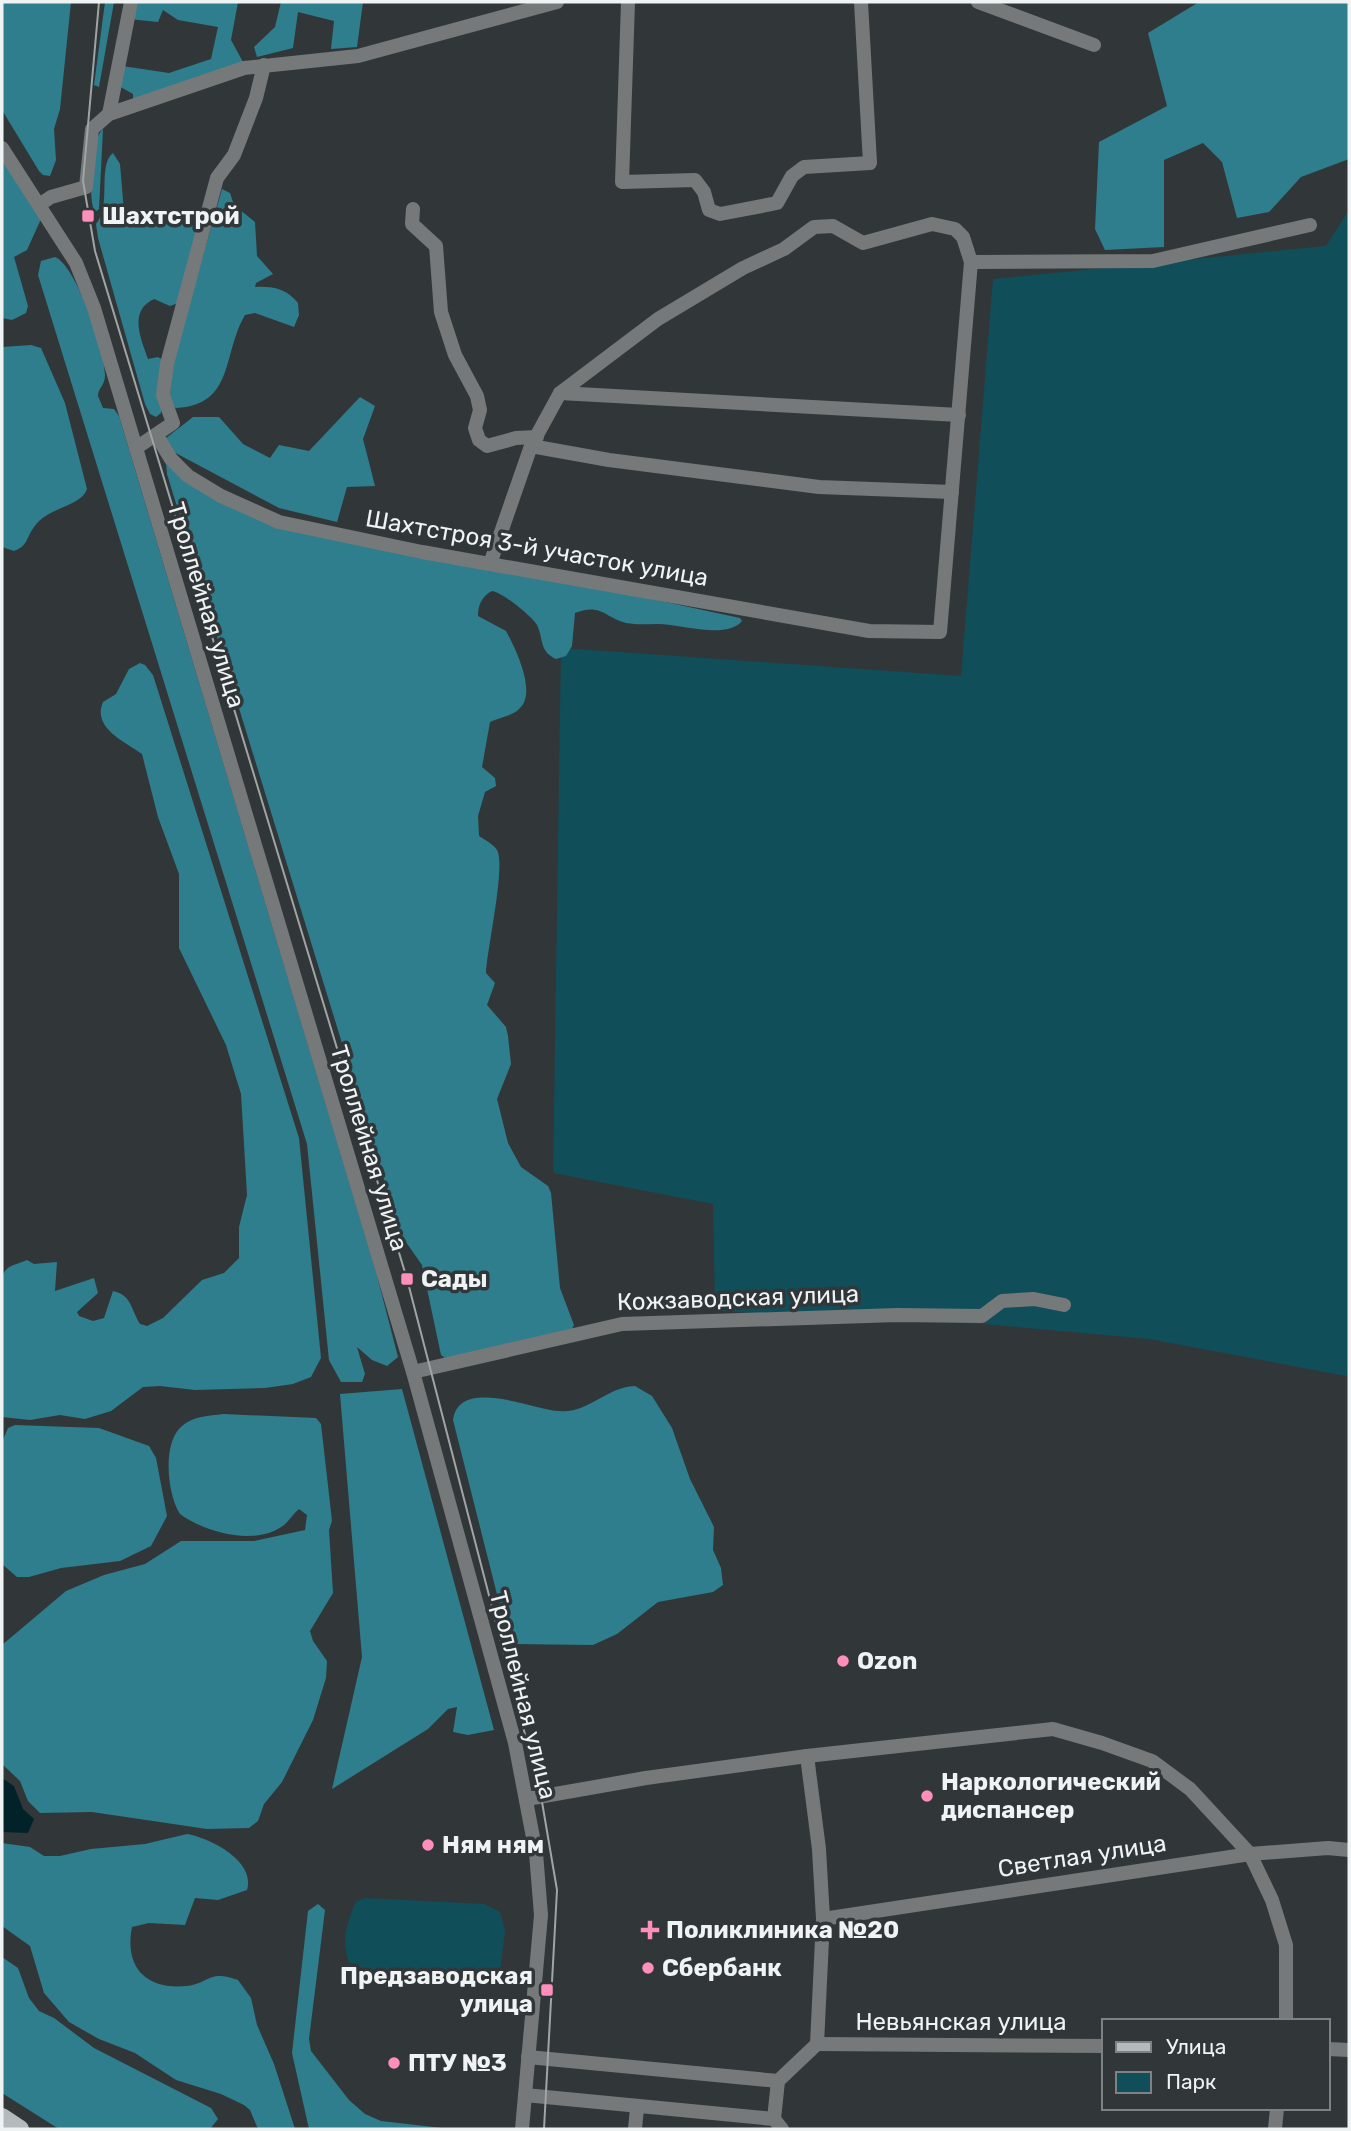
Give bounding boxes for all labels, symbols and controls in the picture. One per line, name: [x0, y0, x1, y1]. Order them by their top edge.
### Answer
place label: Шахтстрой: [102, 202, 240, 230]
marker: Шахтстрой: [80, 208, 96, 224]
street label: Троллейная улица: [161, 499, 251, 711]
street label: Шахтстроя 3-й участок улица: [364, 504, 710, 592]
street label: Троллейная улица: [324, 1042, 414, 1254]
place label: Сады: [421, 1265, 488, 1293]
marker: Сады: [399, 1271, 415, 1287]
street label: Кожзаводская улица: [617, 1280, 859, 1316]
street label: Троллейная улица: [484, 1588, 562, 1802]
place label: Ozon: [857, 1647, 917, 1675]
marker: Ozon: [835, 1653, 851, 1669]
place label: Наркологический диспансер: [941, 1768, 1161, 1824]
marker: Наркологический диспансер: [919, 1788, 935, 1804]
street label: Светлая улица: [996, 1829, 1168, 1883]
place label: Ням ням: [442, 1831, 544, 1859]
marker: Ням ням: [420, 1837, 436, 1853]
place label: Поликлиника №20: [666, 1916, 899, 1944]
marker: Поликлиника №20: [640, 1920, 660, 1940]
place label: Сбербанк: [662, 1954, 782, 1982]
marker: Сбербанк: [640, 1960, 656, 1976]
place label: Предзаводская улица: [340, 1962, 533, 2018]
marker: Предзаводская улица: [539, 1982, 555, 1998]
street label: Невьянская улица: [855, 2008, 1067, 2036]
legend: [1102, 2019, 1330, 2110]
text: Улица: [1166, 2034, 1226, 2059]
place label: ПТУ №3: [408, 2049, 507, 2077]
marker: ПТУ №3: [386, 2055, 402, 2071]
text: Парк: [1166, 2069, 1216, 2094]

